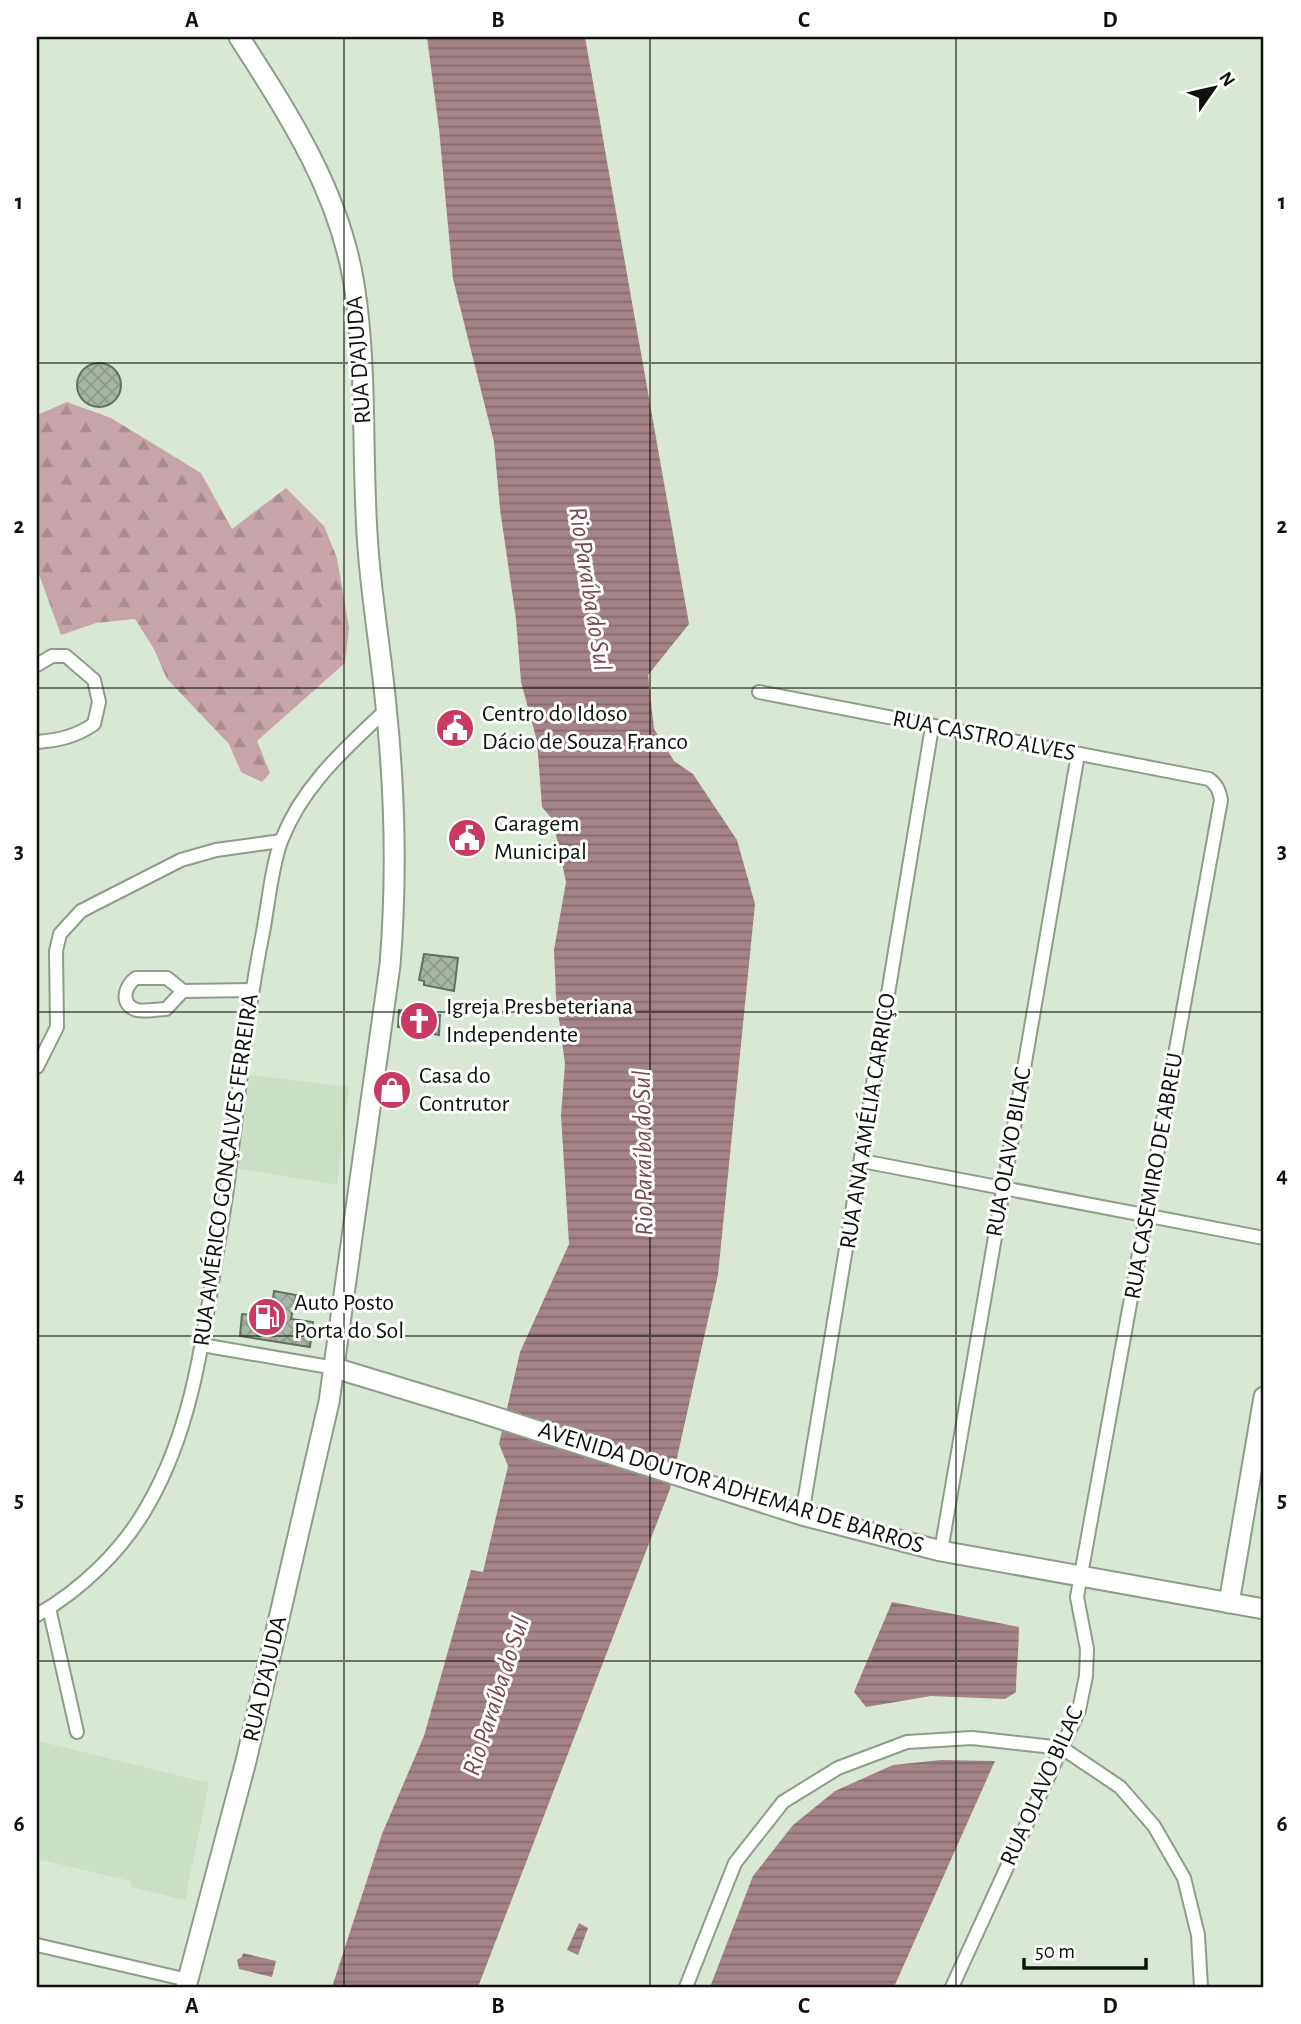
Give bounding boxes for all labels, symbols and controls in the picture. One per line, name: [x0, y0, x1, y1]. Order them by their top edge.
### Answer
text: A: [185, 9, 199, 32]
text: B: [491, 9, 505, 32]
text: C: [798, 9, 810, 32]
text: D: [1102, 9, 1118, 32]
north arrow: [1178, 52, 1248, 122]
text: N: [1215, 69, 1238, 90]
text: 1: [15, 191, 23, 214]
text: 1: [1278, 191, 1286, 214]
street label: RUA D'AJUDA: [343, 295, 375, 425]
water label: Rio Paraíba do Sul: [564, 505, 616, 673]
text: 2: [14, 515, 25, 538]
text: 2: [1277, 515, 1288, 538]
place label: Centro do Idoso Dácio de Souza Franco: [482, 702, 688, 754]
public building icon: Centro do Idoso Dácio de Souza Franco: [434, 707, 476, 749]
street label: RUA CASTRO ALVES: [891, 707, 1077, 765]
place label: Garagem Municipal: [494, 812, 587, 864]
public building icon: Garagem Municipal: [446, 817, 488, 859]
text: 3: [14, 840, 24, 863]
text: 3: [1277, 840, 1287, 863]
street label: RUA ANA AMÉLIA CARRIÇO: [834, 991, 900, 1251]
street label: RUA AMÉRICO GONÇALVES FERREIRA: [187, 992, 263, 1348]
place label: Igreja Presbeteriana Independente: [446, 995, 633, 1047]
church icon: Igreja Presbeteriana Independente: [398, 1000, 440, 1042]
street label: RUA CASEMIRO DE ABREU: [1120, 1051, 1188, 1301]
place label: Casa do Contrutor: [419, 1064, 509, 1116]
street label: RUA OLAVO BILAC: [982, 1065, 1036, 1239]
shop icon: Casa do Contrutor: [371, 1069, 413, 1111]
water label: Rio Paraíba do Sul: [629, 1070, 657, 1236]
text: 4: [13, 1164, 25, 1187]
text: 4: [1276, 1164, 1288, 1187]
place label: Auto Posto Porta do Sol: [294, 1291, 404, 1343]
fuel station icon: Auto Posto Porta do Sol: [246, 1296, 288, 1338]
street label: AVENIDA DOUTOR ADHEMAR DE BARROS: [535, 1418, 927, 1558]
text: 5: [14, 1489, 24, 1512]
text: 5: [1277, 1489, 1287, 1512]
water label: Rio Paraíba do Sul: [458, 1613, 534, 1779]
street label: RUA D'AJUDA: [239, 1614, 291, 1744]
street label: RUA OLAVO BILAC: [996, 1703, 1088, 1869]
text: 6: [13, 1813, 25, 1836]
text: 6: [1276, 1813, 1288, 1836]
scale bar: [1024, 1926, 1147, 1970]
text: 50 m: [1035, 1941, 1075, 1962]
text: A: [185, 1995, 199, 2018]
text: B: [491, 1995, 505, 2018]
text: C: [798, 1995, 810, 2018]
text: D: [1102, 1995, 1118, 2018]

